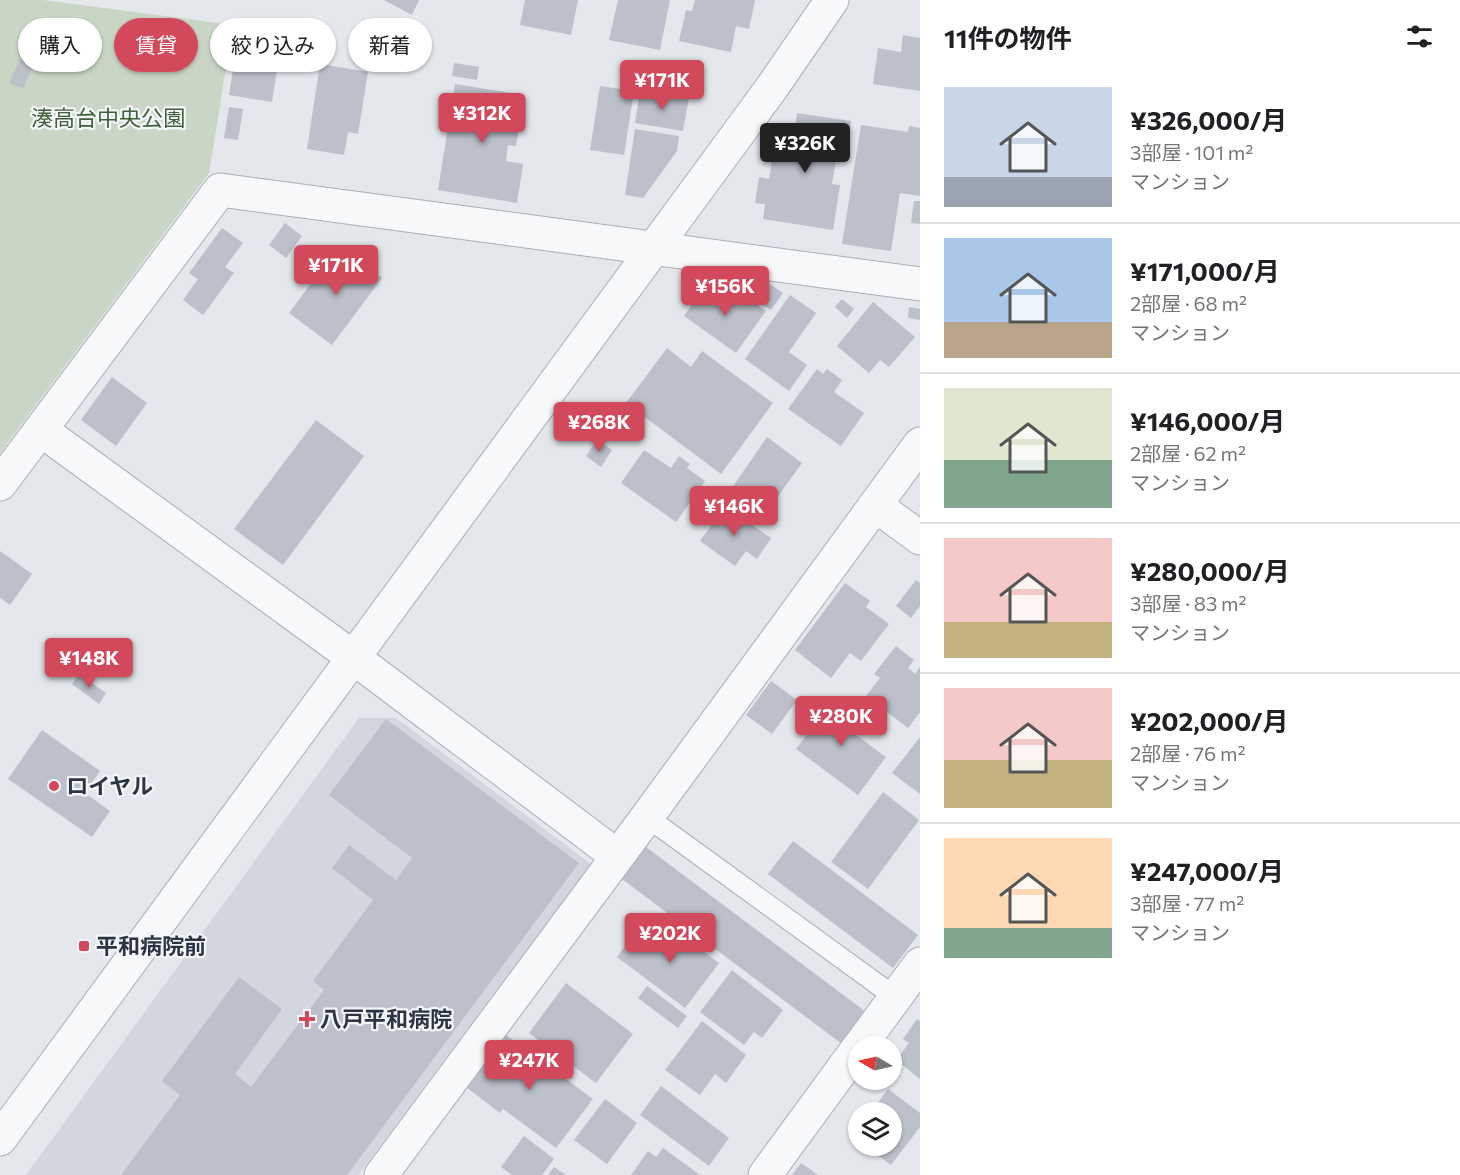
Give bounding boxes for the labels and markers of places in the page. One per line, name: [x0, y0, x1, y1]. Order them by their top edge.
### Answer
pin: ¥171K: [620, 60, 704, 111]
pin: ¥312K: [440, 93, 524, 144]
pin: ¥326K: [763, 123, 847, 174]
pin: ¥171K: [294, 245, 378, 296]
pin: ¥156K: [683, 266, 767, 317]
pin: ¥268K: [557, 402, 641, 453]
pin: ¥146K: [692, 486, 776, 537]
pin: ¥148K: [47, 638, 131, 689]
pin: ¥280K: [799, 696, 883, 747]
place label: ロイヤル: [66, 772, 153, 799]
marker: ロイヤル: [47, 779, 61, 793]
pin: ¥202K: [628, 913, 712, 964]
place label: 平和病院前: [96, 932, 206, 959]
marker: 平和病院前: [77, 939, 91, 953]
place label: 八戸平和病院: [320, 1005, 452, 1032]
marker: 八戸平和病院: [298, 1010, 316, 1028]
pin: ¥247K: [487, 1040, 571, 1091]

